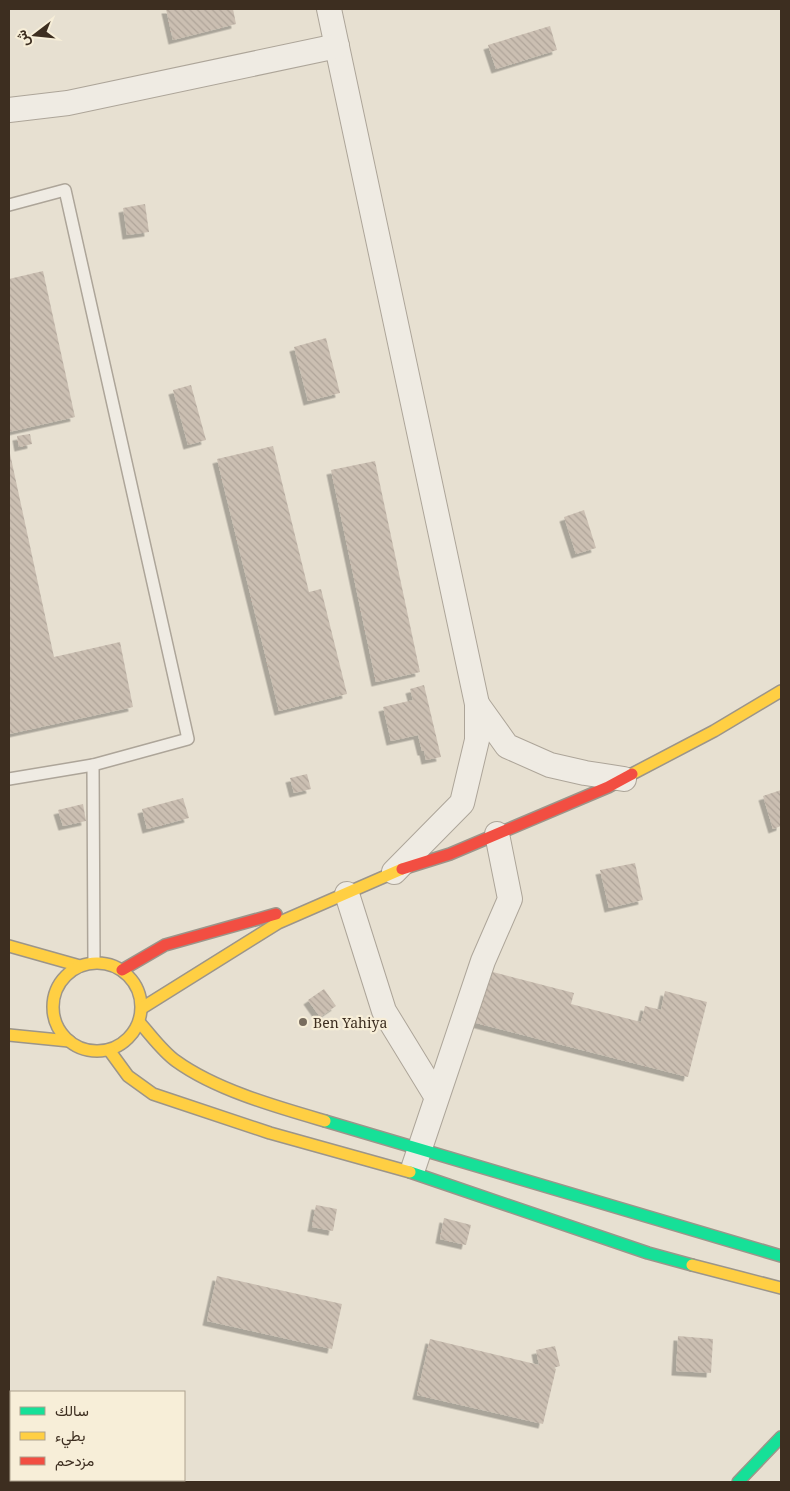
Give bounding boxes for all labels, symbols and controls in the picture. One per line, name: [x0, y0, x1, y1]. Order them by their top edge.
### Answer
north arrow: [10, 10, 60, 60]
text: ش: [11, 28, 33, 49]
place label: Ben Yahiya: [313, 1013, 387, 1032]
marker: Ben Yahiya: [297, 1016, 309, 1028]
legend: [10, 1391, 185, 1481]
text: سالك: [55, 1400, 89, 1420]
text: بطيء: [55, 1425, 85, 1449]
text: مزدحم: [55, 1450, 94, 1471]

